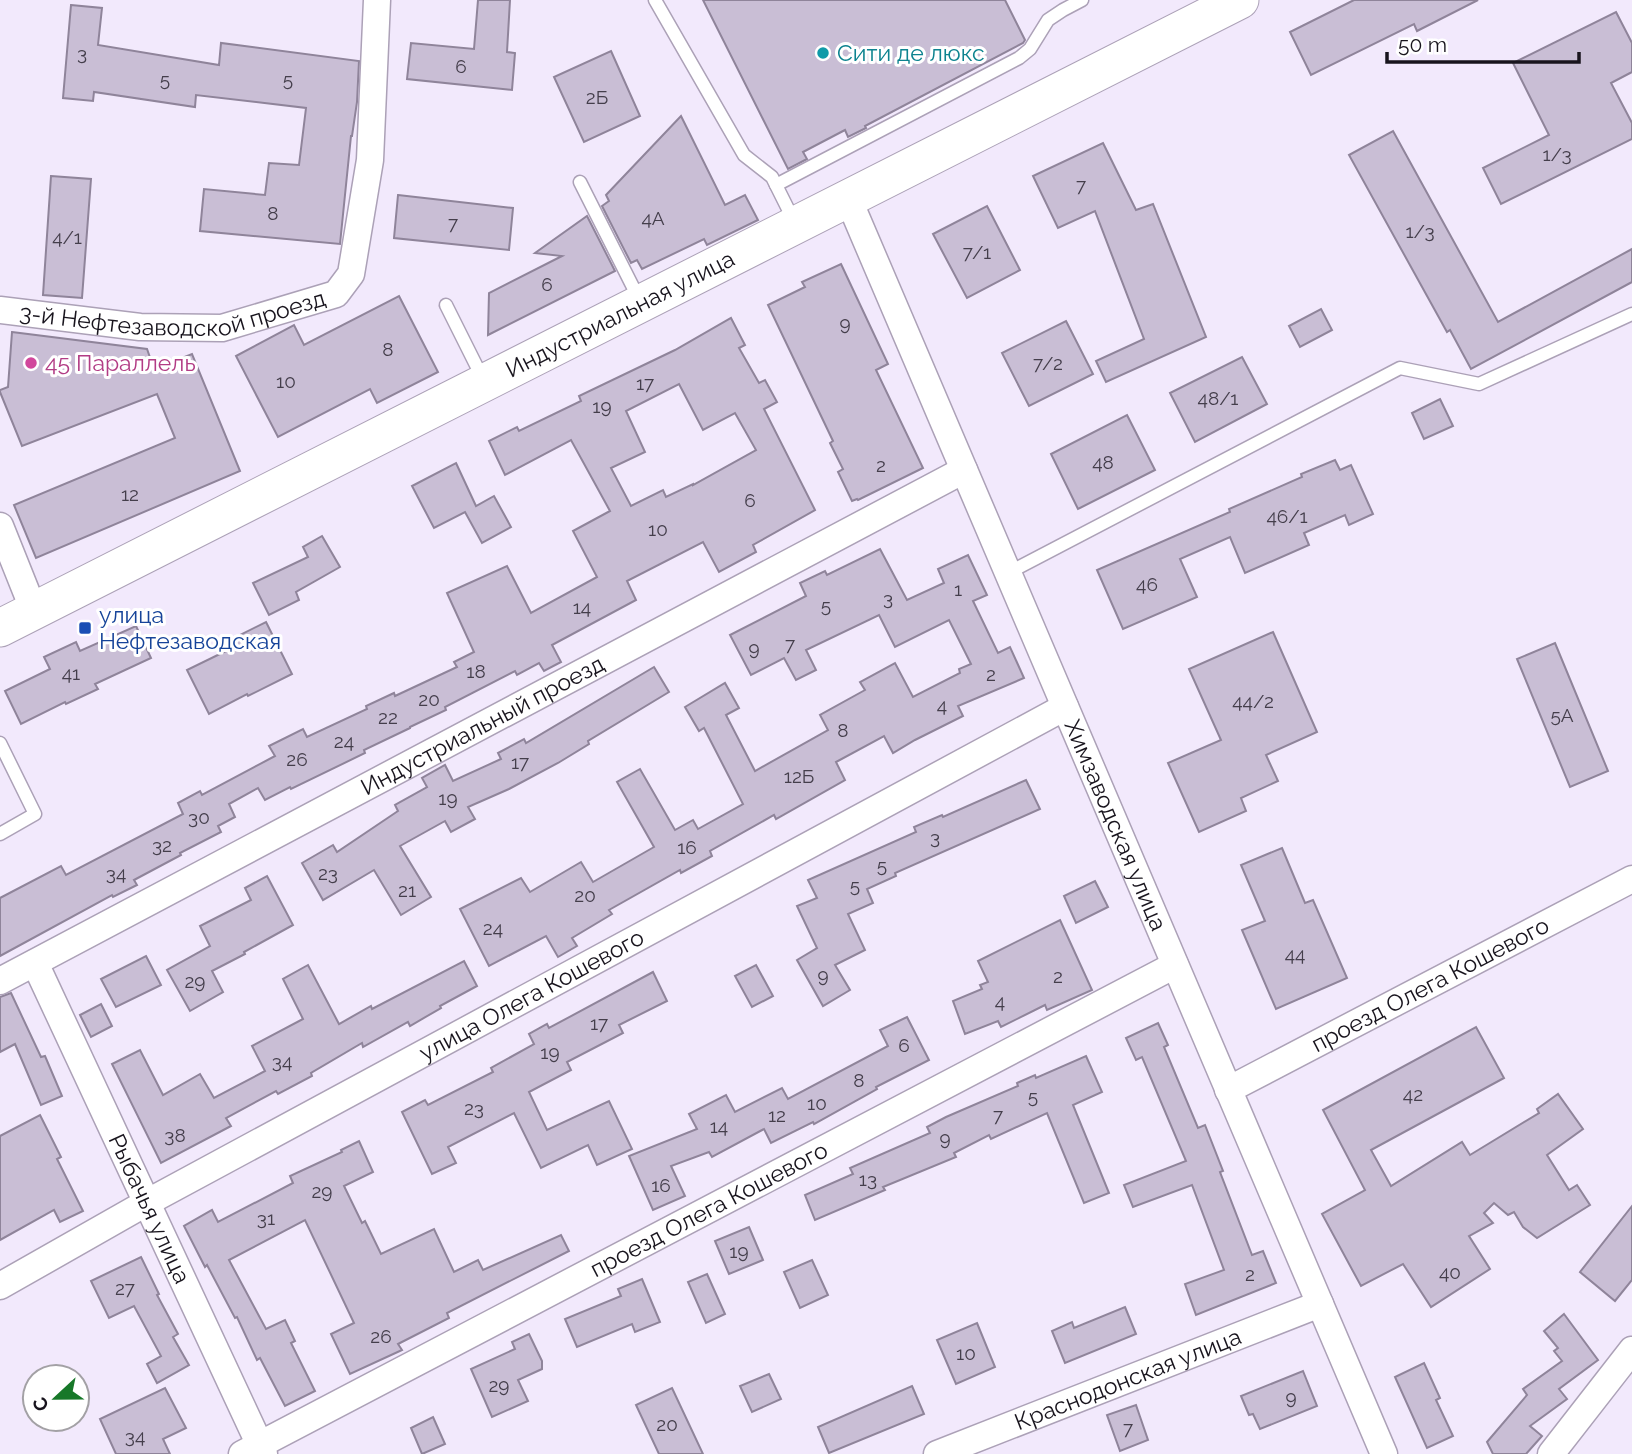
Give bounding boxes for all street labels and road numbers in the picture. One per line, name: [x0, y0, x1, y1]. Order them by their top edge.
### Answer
street label: Индустриальная улица: [501, 244, 739, 383]
street label: 3-й Нефтезаводской проезд: [18, 284, 328, 342]
street label: Индустриальный проезд: [356, 649, 608, 800]
street label: Химзаводская улица: [1059, 716, 1173, 934]
street label: проезд Олега Кошевого: [1306, 911, 1553, 1057]
street label: улица Олега Кошевого: [414, 923, 648, 1066]
street label: Рыбачья улица: [104, 1129, 196, 1287]
street label: проезд Олега Кошевого: [585, 1136, 832, 1282]
street label: Краснодонская улица: [1011, 1322, 1245, 1435]

